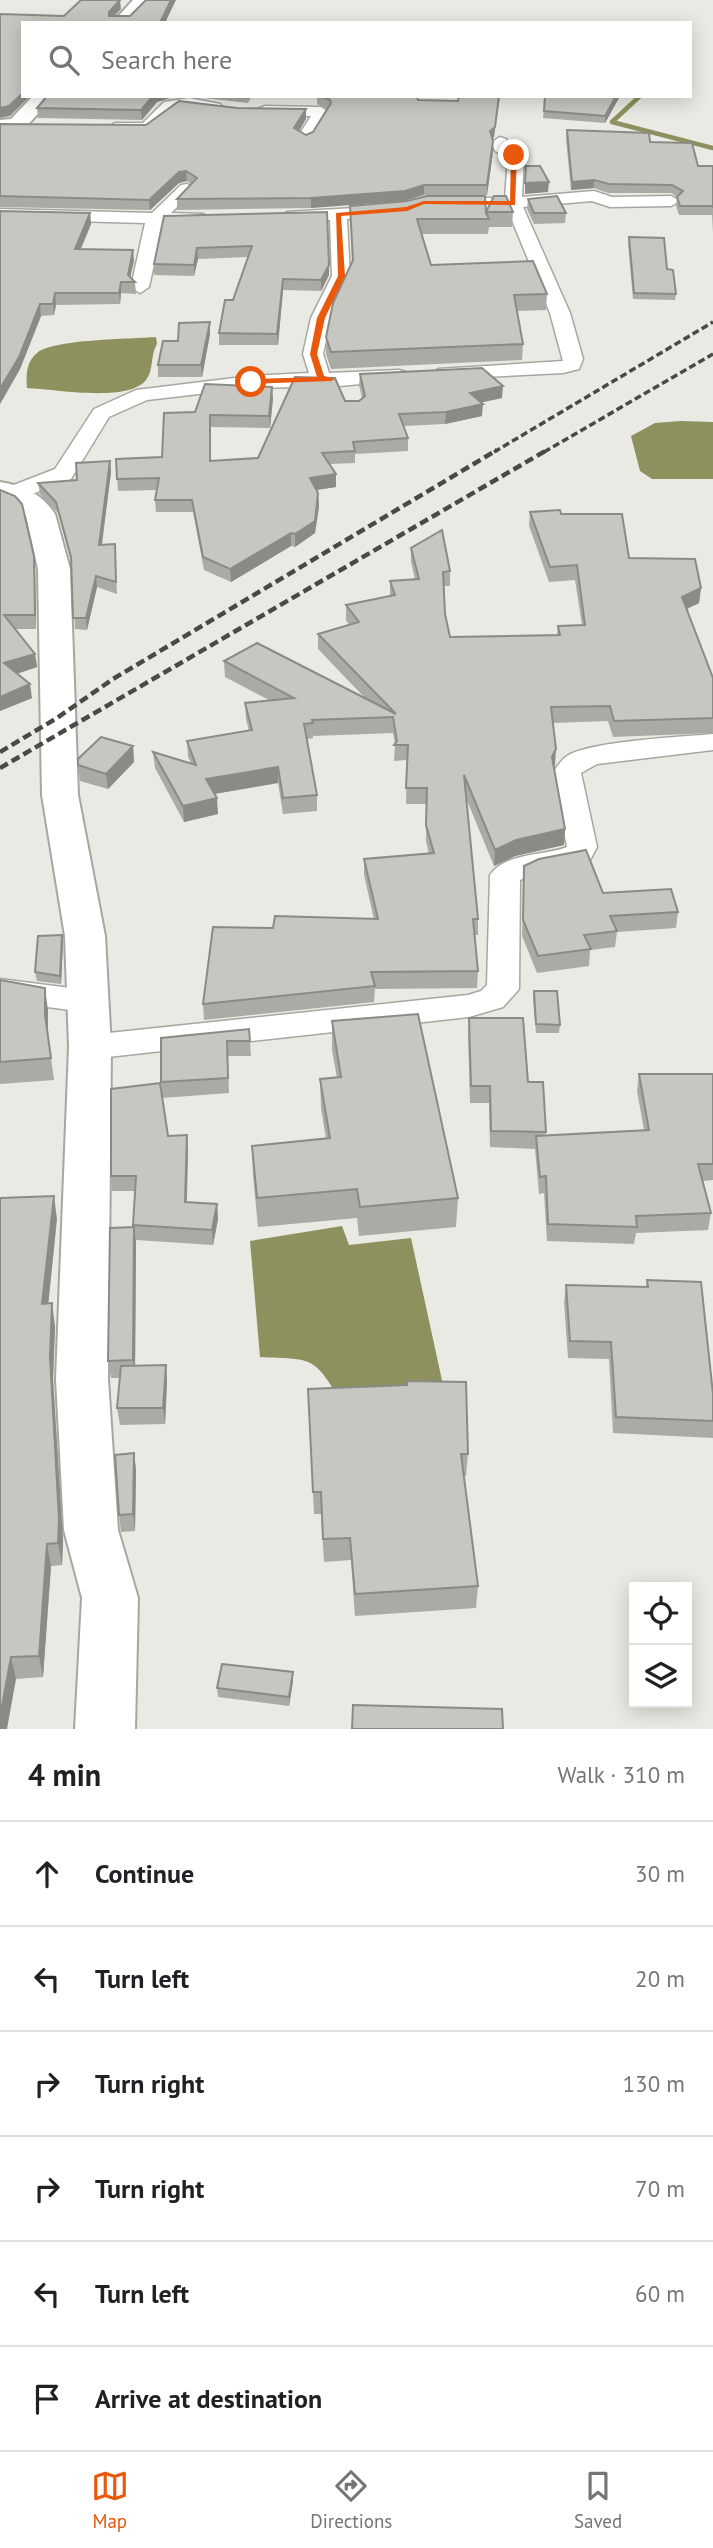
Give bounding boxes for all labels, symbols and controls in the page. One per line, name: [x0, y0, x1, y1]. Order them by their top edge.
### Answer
search box: [21, 21, 692, 98]
icon: search: [45, 41, 83, 79]
text: Search here: [101, 43, 232, 76]
route end: [498, 139, 529, 170]
route start: [235, 366, 266, 397]
map controls: [629, 1582, 692, 1708]
button: locate: [629, 1582, 692, 1645]
button: layers: [629, 1645, 692, 1708]
text: 4 min: [28, 1755, 101, 1794]
text: Walk · 310 m: [558, 1760, 685, 1789]
icon: ahead: [28, 1855, 66, 1893]
text: Continue: [95, 1857, 194, 1890]
text: 30 m: [635, 1859, 685, 1888]
icon: left: [28, 1960, 66, 1998]
text: Turn left: [95, 1962, 189, 1995]
text: 20 m: [635, 1964, 685, 1993]
icon: right: [28, 2065, 66, 2103]
text: Turn right: [95, 2067, 204, 2100]
text: 130 m: [623, 2069, 685, 2098]
icon: right: [28, 2170, 66, 2208]
text: Turn right: [95, 2172, 204, 2205]
text: 70 m: [635, 2174, 685, 2203]
icon: left: [28, 2275, 66, 2313]
text: Turn left: [95, 2277, 189, 2310]
text: 60 m: [635, 2279, 685, 2308]
icon: arrive: [28, 2380, 66, 2418]
text: Arrive at destination: [95, 2382, 322, 2415]
tab: Map: [91, 2467, 129, 2533]
tab: Directions: [310, 2467, 392, 2533]
tab: Saved: [574, 2467, 622, 2533]

